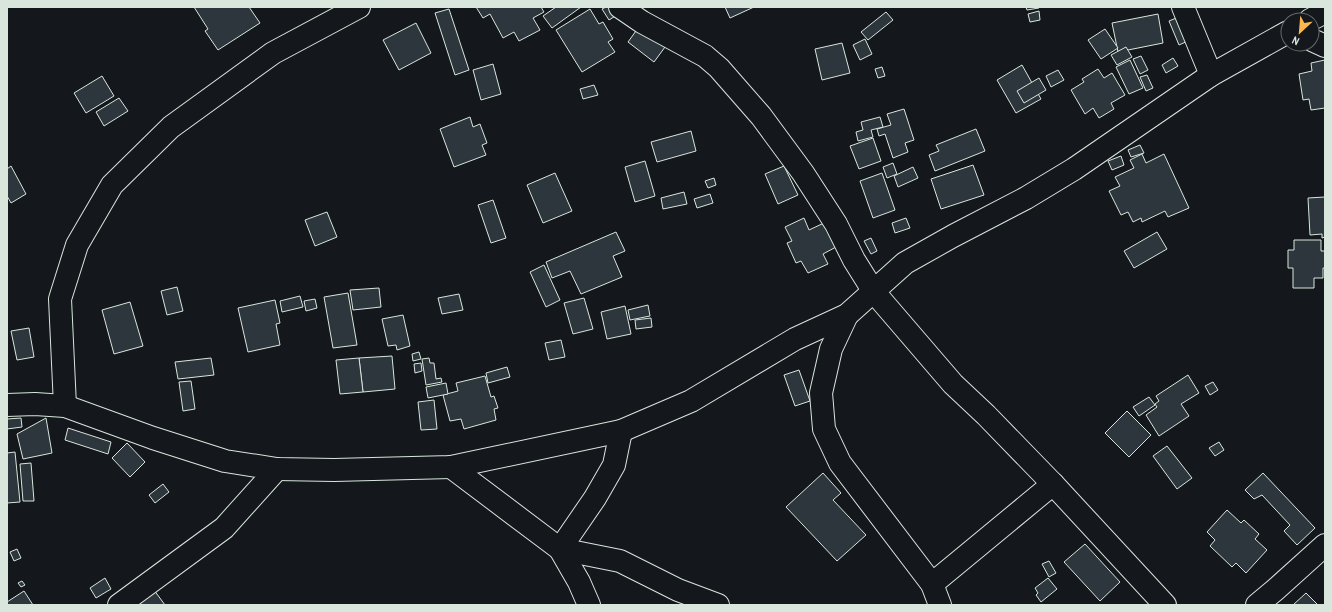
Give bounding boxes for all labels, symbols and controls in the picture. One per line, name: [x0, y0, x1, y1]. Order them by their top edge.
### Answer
north arrow: [1280, 12, 1320, 52]
text: N: [1290, 33, 1302, 49]

